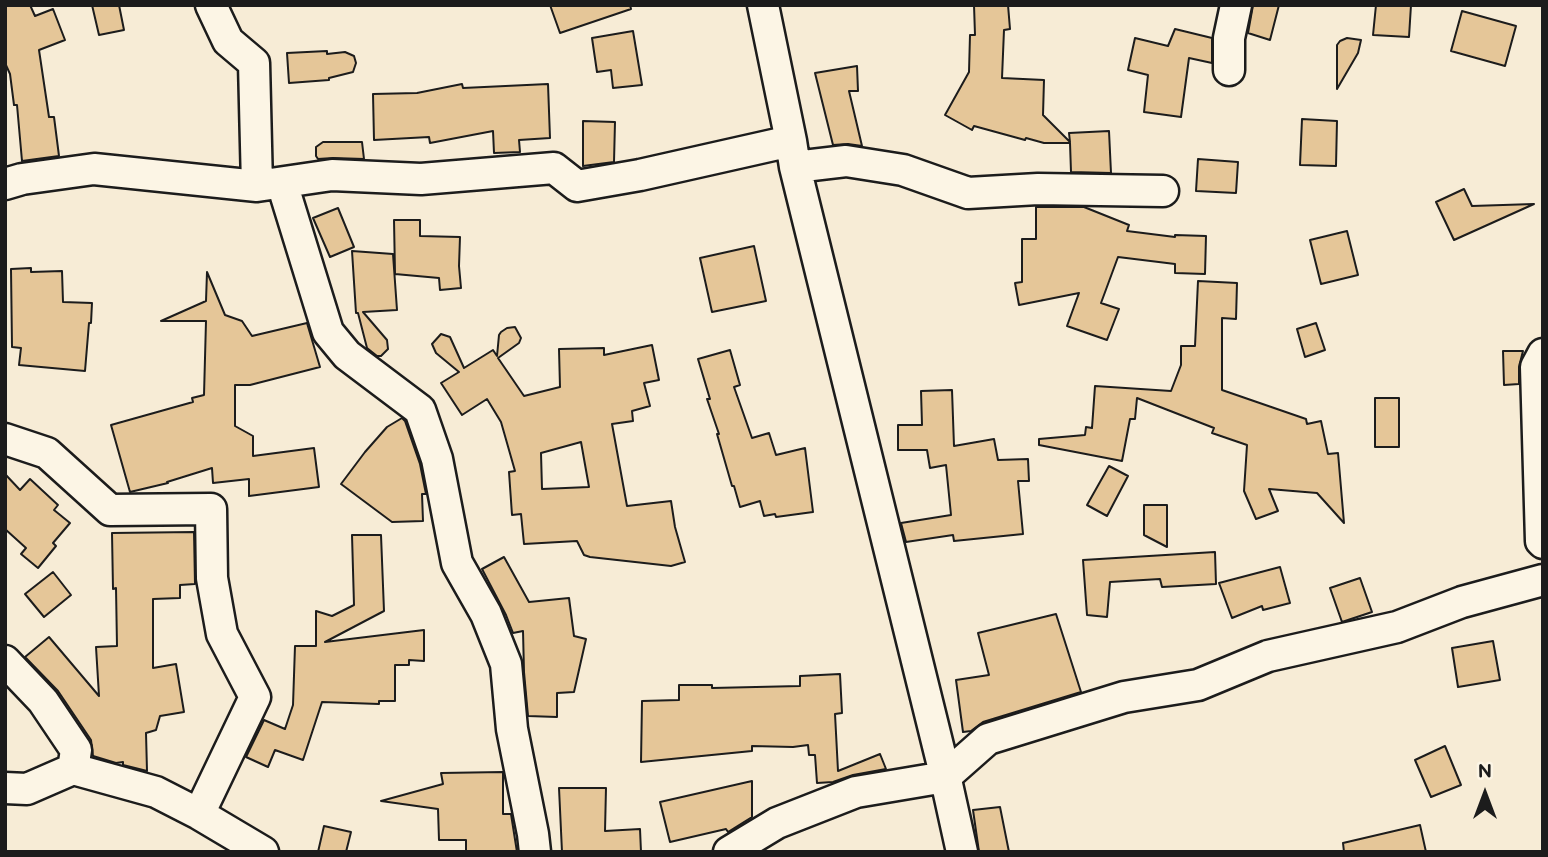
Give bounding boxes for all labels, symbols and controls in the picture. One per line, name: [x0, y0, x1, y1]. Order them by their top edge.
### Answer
north arrow: [1450, 759, 1520, 829]
text: N: [1478, 761, 1492, 784]

